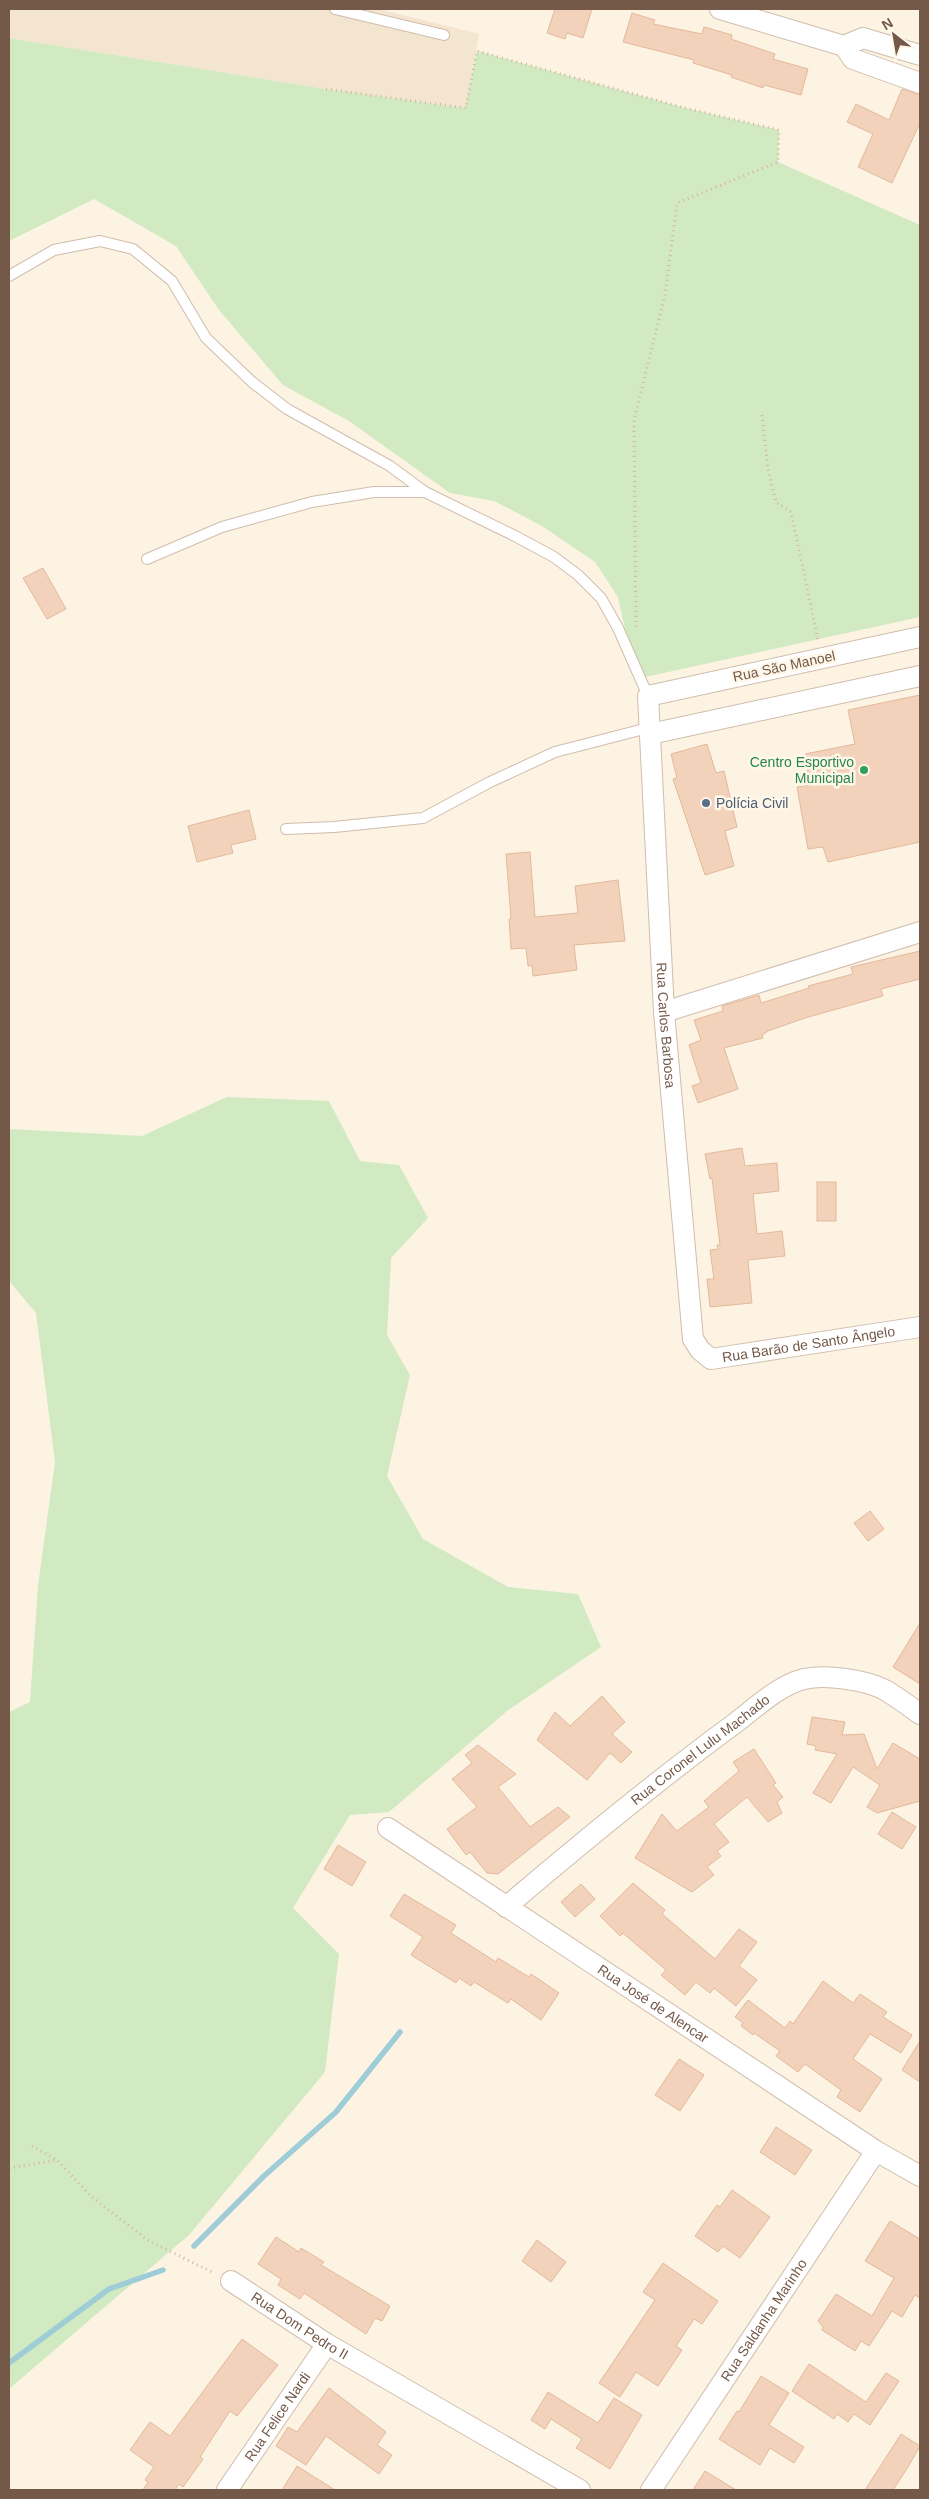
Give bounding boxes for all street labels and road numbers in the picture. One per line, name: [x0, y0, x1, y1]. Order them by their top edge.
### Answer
street label: Rua São Manoel: [731, 647, 837, 685]
street label: Rua Carlos Barbosa: [653, 962, 679, 1089]
street label: Rua Barão de Santo Ângelo: [721, 1323, 896, 1365]
street label: Rua Coronel Lulu Machado: [628, 1691, 773, 1808]
street label: Rua José de Alencar: [595, 1961, 712, 2046]
street label: Rua Saldanha Marinho: [717, 2256, 810, 2384]
street label: Rua Dom Pedro II: [248, 2289, 351, 2363]
street label: Rua Felice Nardi: [241, 2369, 313, 2464]

